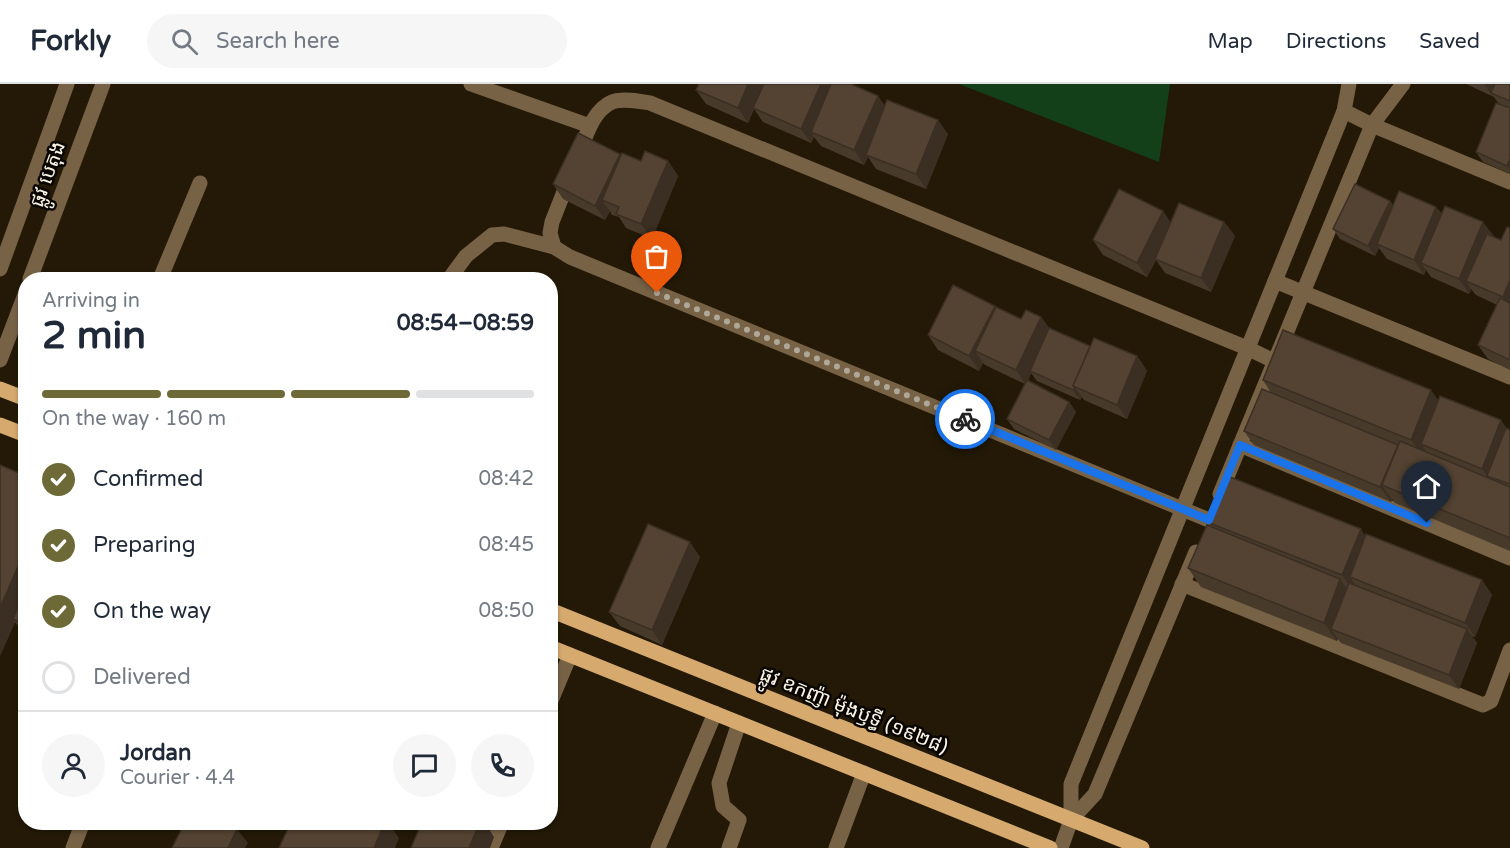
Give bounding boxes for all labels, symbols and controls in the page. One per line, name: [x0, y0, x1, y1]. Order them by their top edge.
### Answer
search box: [147, 14, 567, 68]
text: Forkly: [30, 24, 111, 58]
icon: search: [168, 25, 201, 58]
text: Search here: [216, 28, 340, 54]
text: Map: [1207, 29, 1253, 54]
text: Directions: [1286, 29, 1386, 54]
text: Saved: [1419, 29, 1480, 54]
street label: ផ្លូវ បេតុង: [25, 138, 76, 213]
pin: [631, 231, 682, 293]
icon: bag: [640, 240, 673, 273]
text: Arriving in: [42, 289, 140, 313]
text: 08:54–08:59: [397, 310, 534, 336]
text: 2 min: [42, 312, 146, 359]
courier: [935, 389, 995, 449]
icon: bike: [949, 403, 982, 436]
text: On the way · 160 m: [42, 407, 226, 431]
pin: [1401, 461, 1452, 523]
icon: check: [42, 463, 75, 496]
text: Confirmed: [93, 466, 203, 492]
text: 08:42: [479, 467, 534, 491]
icon: home: [1410, 470, 1443, 503]
icon: check: [42, 529, 75, 562]
text: Preparing: [93, 532, 196, 558]
text: 08:45: [479, 533, 534, 557]
icon: check: [42, 595, 75, 628]
text: On the way: [93, 598, 211, 624]
text: 08:50: [479, 599, 534, 623]
street label: ផ្លូវ ឧកញ៉ា ម៉ុងឫទ្ធី (១៩២៨): [754, 662, 951, 765]
text: Delivered: [93, 664, 191, 690]
button: person: [42, 734, 105, 797]
button: chat: [393, 734, 456, 797]
button: phone: [471, 734, 534, 797]
text: Jordan: [120, 740, 191, 766]
text: Courier · 4.4: [120, 766, 235, 790]

